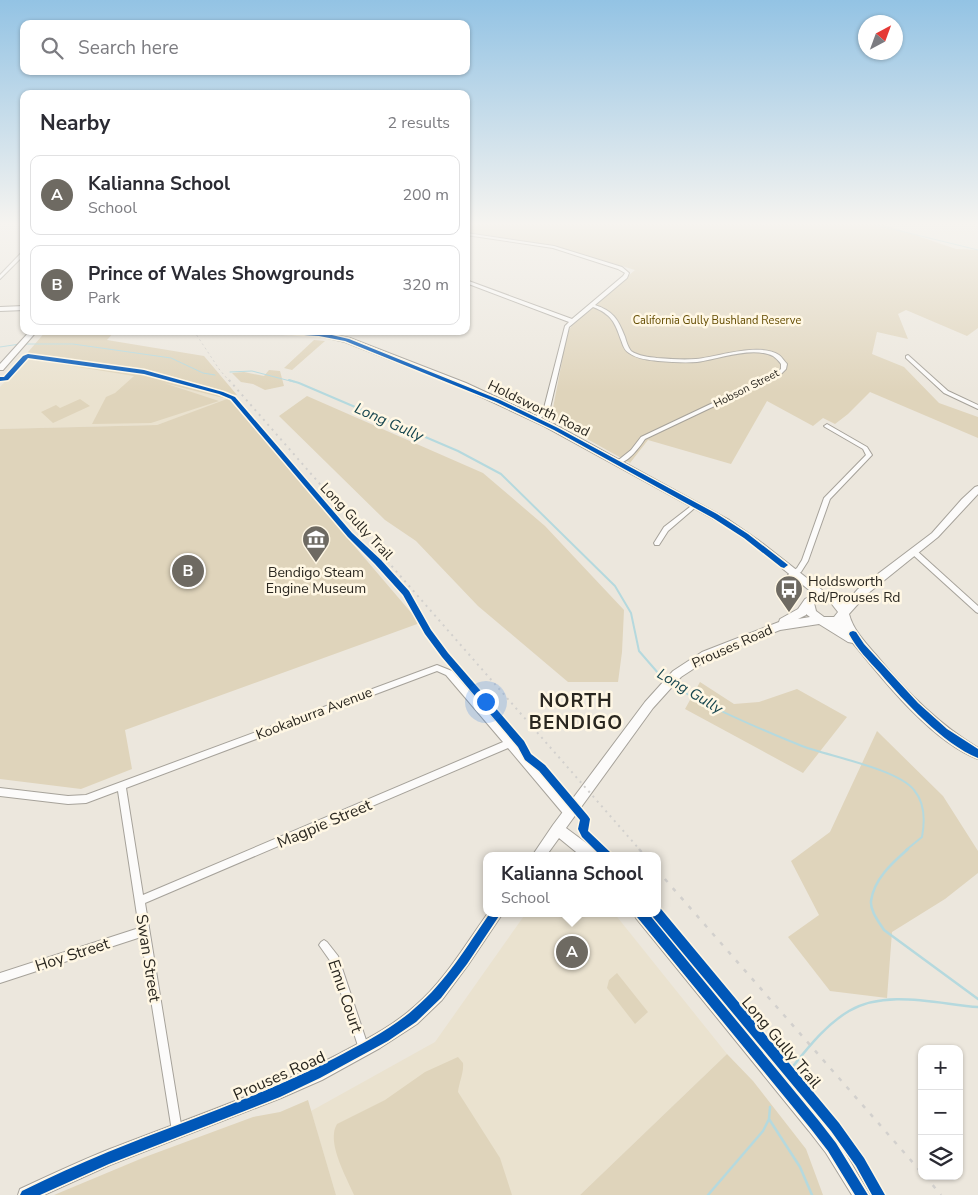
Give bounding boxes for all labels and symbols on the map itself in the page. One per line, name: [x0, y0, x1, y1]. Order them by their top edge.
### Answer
north arrow: [858, 15, 903, 60]
park label: California Gully Bushland Reserve: [633, 313, 801, 328]
street label: Hobson Street: [711, 365, 782, 411]
street label: Holdsworth Road: [485, 376, 593, 441]
water label: Long Gully: [351, 398, 428, 447]
street label: Long Gully Trail: [316, 479, 398, 565]
museum icon: Bendigo Steam Engine Museum: [301, 524, 331, 563]
pin: B: [172, 552, 204, 590]
place label: Bendigo Steam Engine Museum: [266, 563, 366, 598]
place label: Holdsworth Rd/Prouses Rd: [808, 572, 901, 607]
bus stop icon: Holdsworth Rd/Prouses Rd: [774, 574, 804, 613]
street label: Prouses Road: [689, 620, 776, 673]
water label: Long Gully: [653, 664, 728, 719]
street label: Kookaburra Avenue: [253, 683, 375, 744]
district label: NORTH BENDIGO: [529, 688, 623, 736]
your location: [473, 689, 499, 715]
street label: Magpie Street: [274, 794, 375, 854]
street label: Swan Street: [130, 913, 166, 1004]
street label: Hoy Street: [32, 932, 113, 977]
pin: A: [556, 933, 588, 971]
street label: Emu Court: [322, 957, 368, 1036]
street label: Long Gully Trail: [736, 992, 826, 1093]
street label: Prouses Road: [230, 1046, 329, 1106]

